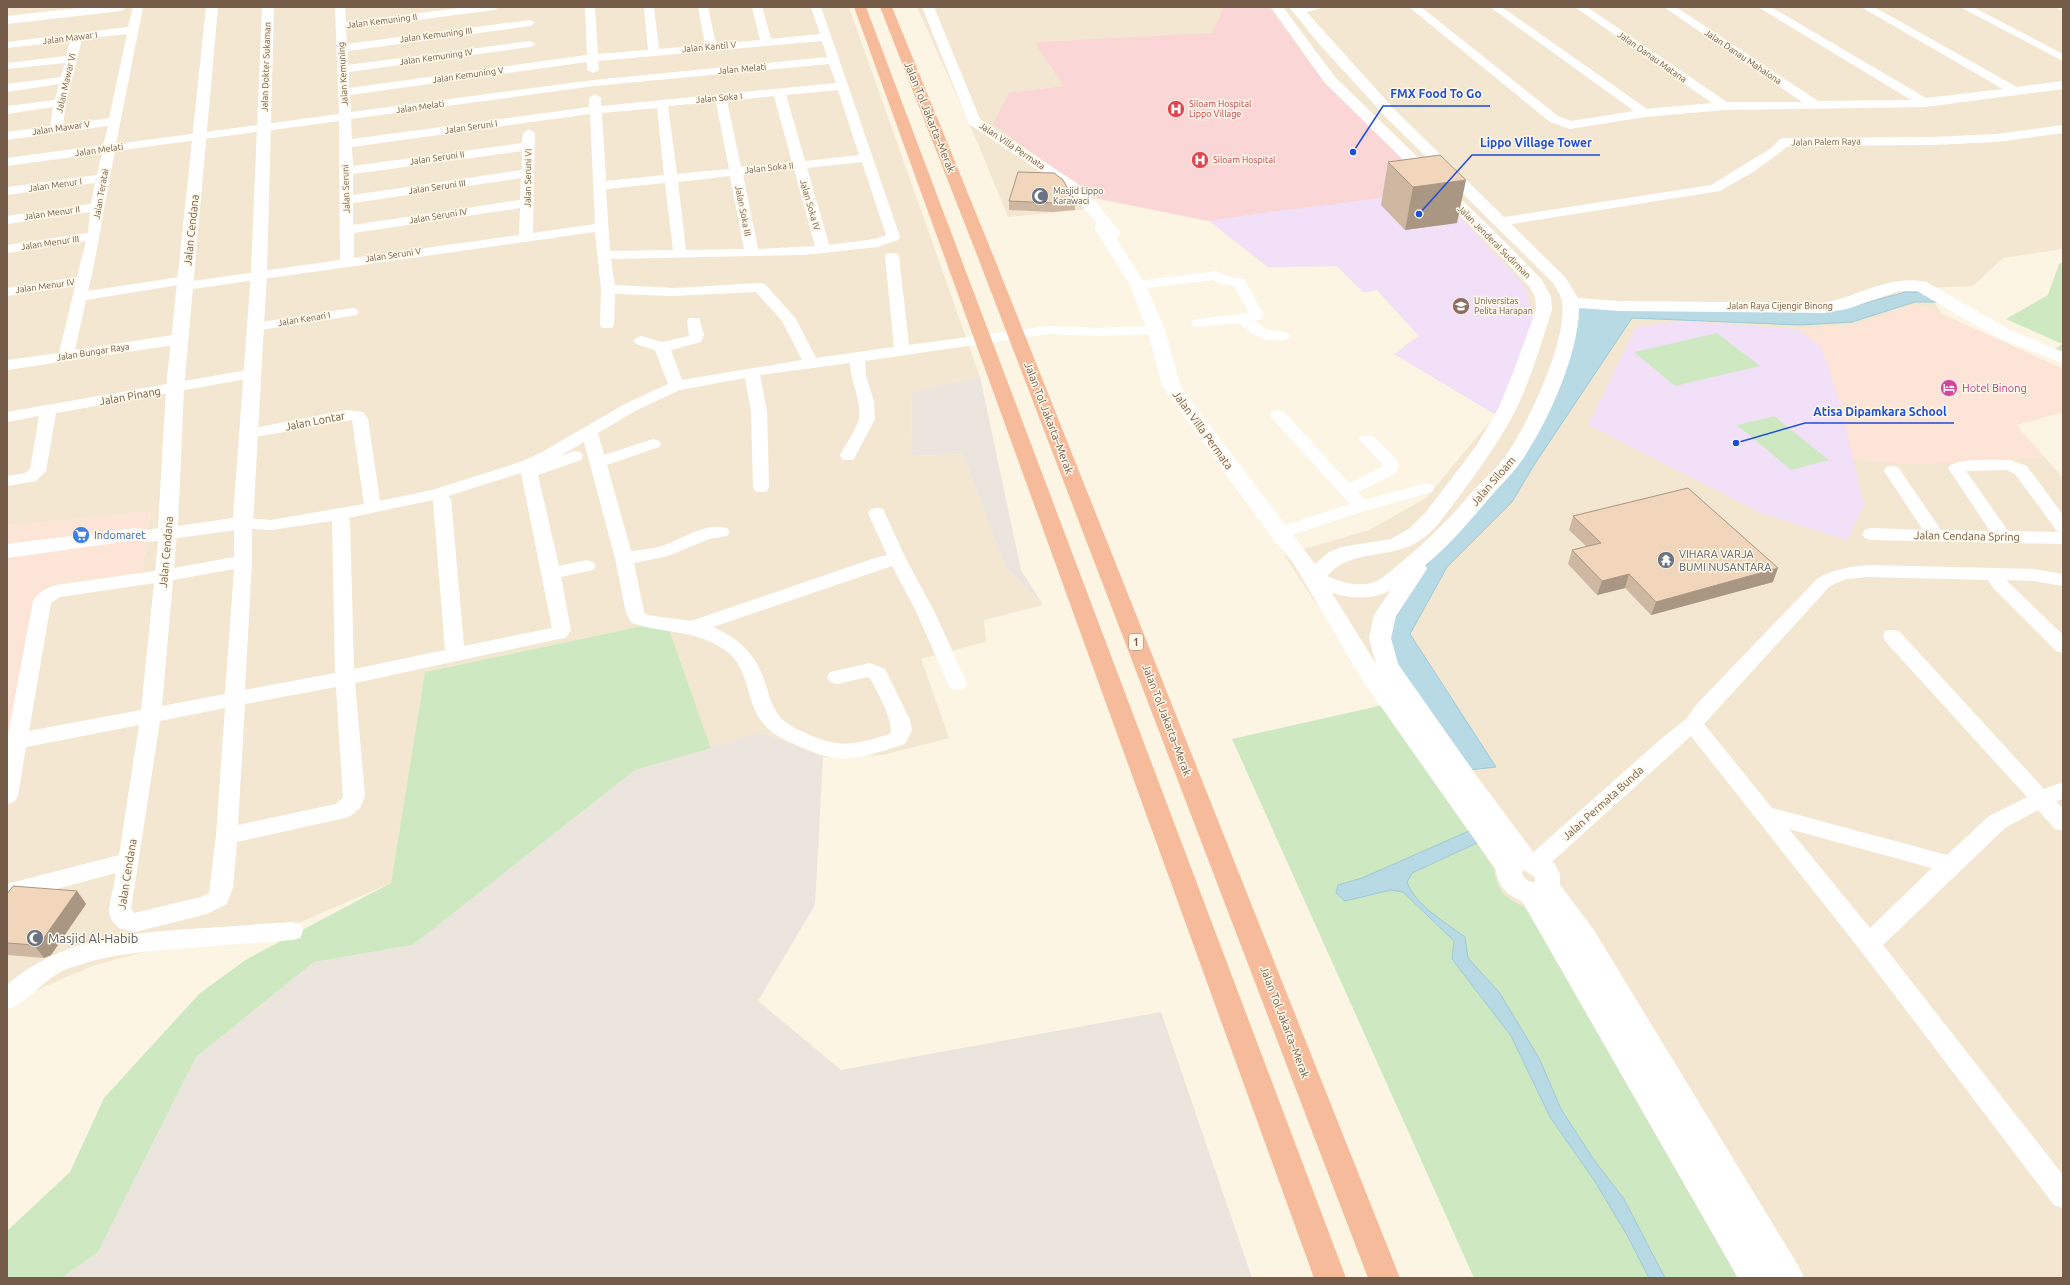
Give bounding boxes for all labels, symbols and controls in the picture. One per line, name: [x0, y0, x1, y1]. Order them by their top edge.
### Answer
street label: Jalan Kemuning II: [346, 12, 418, 30]
street label: Jalan Dokter Sukaman: [259, 22, 273, 112]
street label: Jalan Kemuning III: [399, 26, 473, 44]
street label: Jalan Danau Mahalona: [1703, 27, 1783, 87]
street label: Jalan Mawar I: [42, 30, 98, 46]
street label: Jalan Danau Matana: [1616, 30, 1688, 84]
street label: Jalan Kantil V: [681, 40, 737, 54]
street label: Jalan Kemuning: [336, 42, 350, 106]
street label: Jalan Kemuning IV: [399, 47, 474, 67]
street label: Jalan Mawar VI: [54, 52, 78, 114]
street label: Jalan Tol Jakarta–Merak: [902, 60, 958, 175]
street label: Jalan Melati: [717, 62, 767, 76]
street label: Jalan Kemuning V: [432, 65, 505, 85]
callout: FMX Food To Go: [1383, 82, 1490, 106]
text: FMX Food To Go: [1390, 87, 1482, 100]
street label: Jalan Soka I: [695, 91, 743, 105]
street label: Jalan Melati: [395, 99, 445, 115]
hospital icon: Siloam Hospital Lippo Village: [1166, 99, 1186, 119]
place label: Siloam Hospital Lippo Village: [1189, 99, 1252, 119]
street label: Jalan Seruni I: [444, 118, 498, 136]
street label: Jalan Mawar V: [31, 119, 91, 137]
street label: Jalan Villa Permata: [977, 120, 1047, 172]
callout: Lippo Village Tower: [1472, 131, 1600, 155]
text: Lippo Village Tower: [1480, 136, 1592, 149]
street label: Jalan Palem Raya: [1791, 136, 1861, 148]
street label: Jalan Melati: [74, 142, 124, 158]
street label: Jalan Seruni VI: [522, 148, 534, 208]
street label: Jalan Seruni II: [409, 149, 465, 167]
hospital icon: Siloam Hospital: [1190, 150, 1210, 170]
place label: Siloam Hospital: [1213, 155, 1276, 165]
street label: Jalan Soka II: [744, 160, 794, 176]
street label: Jalan Seruni: [340, 164, 352, 214]
street label: Jalan Teratai: [92, 168, 110, 220]
street label: Jalan Menur I: [28, 176, 82, 194]
street label: Jalan Seruni III: [408, 178, 466, 196]
street label: Jalan Soka IV: [798, 178, 822, 232]
street label: Jalan Soka III: [733, 185, 753, 237]
mosque icon: Masjid Lippo Karawaci: [1030, 186, 1050, 206]
place label: Masjid Lippo Karawaci: [1053, 186, 1104, 206]
street label: Jalan Cendana: [181, 194, 201, 266]
street label: Jalan Menur II: [23, 204, 81, 222]
street label: Jalan Jenderal Sudirman: [1456, 204, 1532, 280]
street label: Jalan Seruni IV: [408, 206, 468, 226]
street label: Jalan Menur III: [20, 234, 80, 252]
street label: Jalan Seruni V: [364, 246, 422, 264]
street label: Jalan Menur IV: [15, 277, 76, 295]
school or university icon: Universitas Pelita Harapan: [1451, 296, 1471, 316]
place label: Universitas Pelita Harapan: [1474, 296, 1533, 316]
street label: Jalan Raya Cijengir Binong: [1727, 301, 1833, 311]
street label: Jalan Kenari I: [277, 310, 331, 328]
street label: Jalan Bungar Raya: [56, 341, 130, 363]
street label: Jalan Tol Jakarta–Merak: [1022, 360, 1076, 476]
hotel icon: Hotel Binong: [1939, 378, 1959, 398]
place label: Hotel Binong: [1962, 382, 2027, 394]
street label: Jalan Pinang: [98, 385, 162, 407]
street label: Jalan Villa Permata: [1170, 388, 1236, 472]
callout: Atisa Dipamkara School: [1805, 399, 1954, 423]
text: Atisa Dipamkara School: [1813, 405, 1947, 418]
street label: Jalan Lontar: [284, 409, 347, 433]
street label: Jalan Siloam: [1468, 454, 1518, 508]
street label: Jalan Cendana: [157, 516, 175, 588]
supermarket icon: Indomaret: [71, 525, 91, 545]
place label: Indomaret: [94, 529, 146, 541]
street label: Jalan Cendana Spring: [1914, 529, 2020, 543]
place label: VIHARA VARJA BUMI NUSANTARA: [1679, 548, 1772, 573]
temple icon: VIHARA VARJA BUMI NUSANTARA: [1656, 550, 1676, 570]
road number: 1: [1129, 634, 1143, 650]
street label: Jalan Tol Jakarta–Merak: [1140, 662, 1194, 778]
street label: Jalan Permata Bunda: [1560, 764, 1646, 842]
street label: Jalan Cendana: [115, 838, 139, 910]
mosque icon: Masjid Al-Habib: [25, 928, 45, 948]
place label: Masjid Al-Habib: [48, 931, 138, 945]
street label: Jalan Tol Jakarta–Merak: [1258, 964, 1312, 1080]

